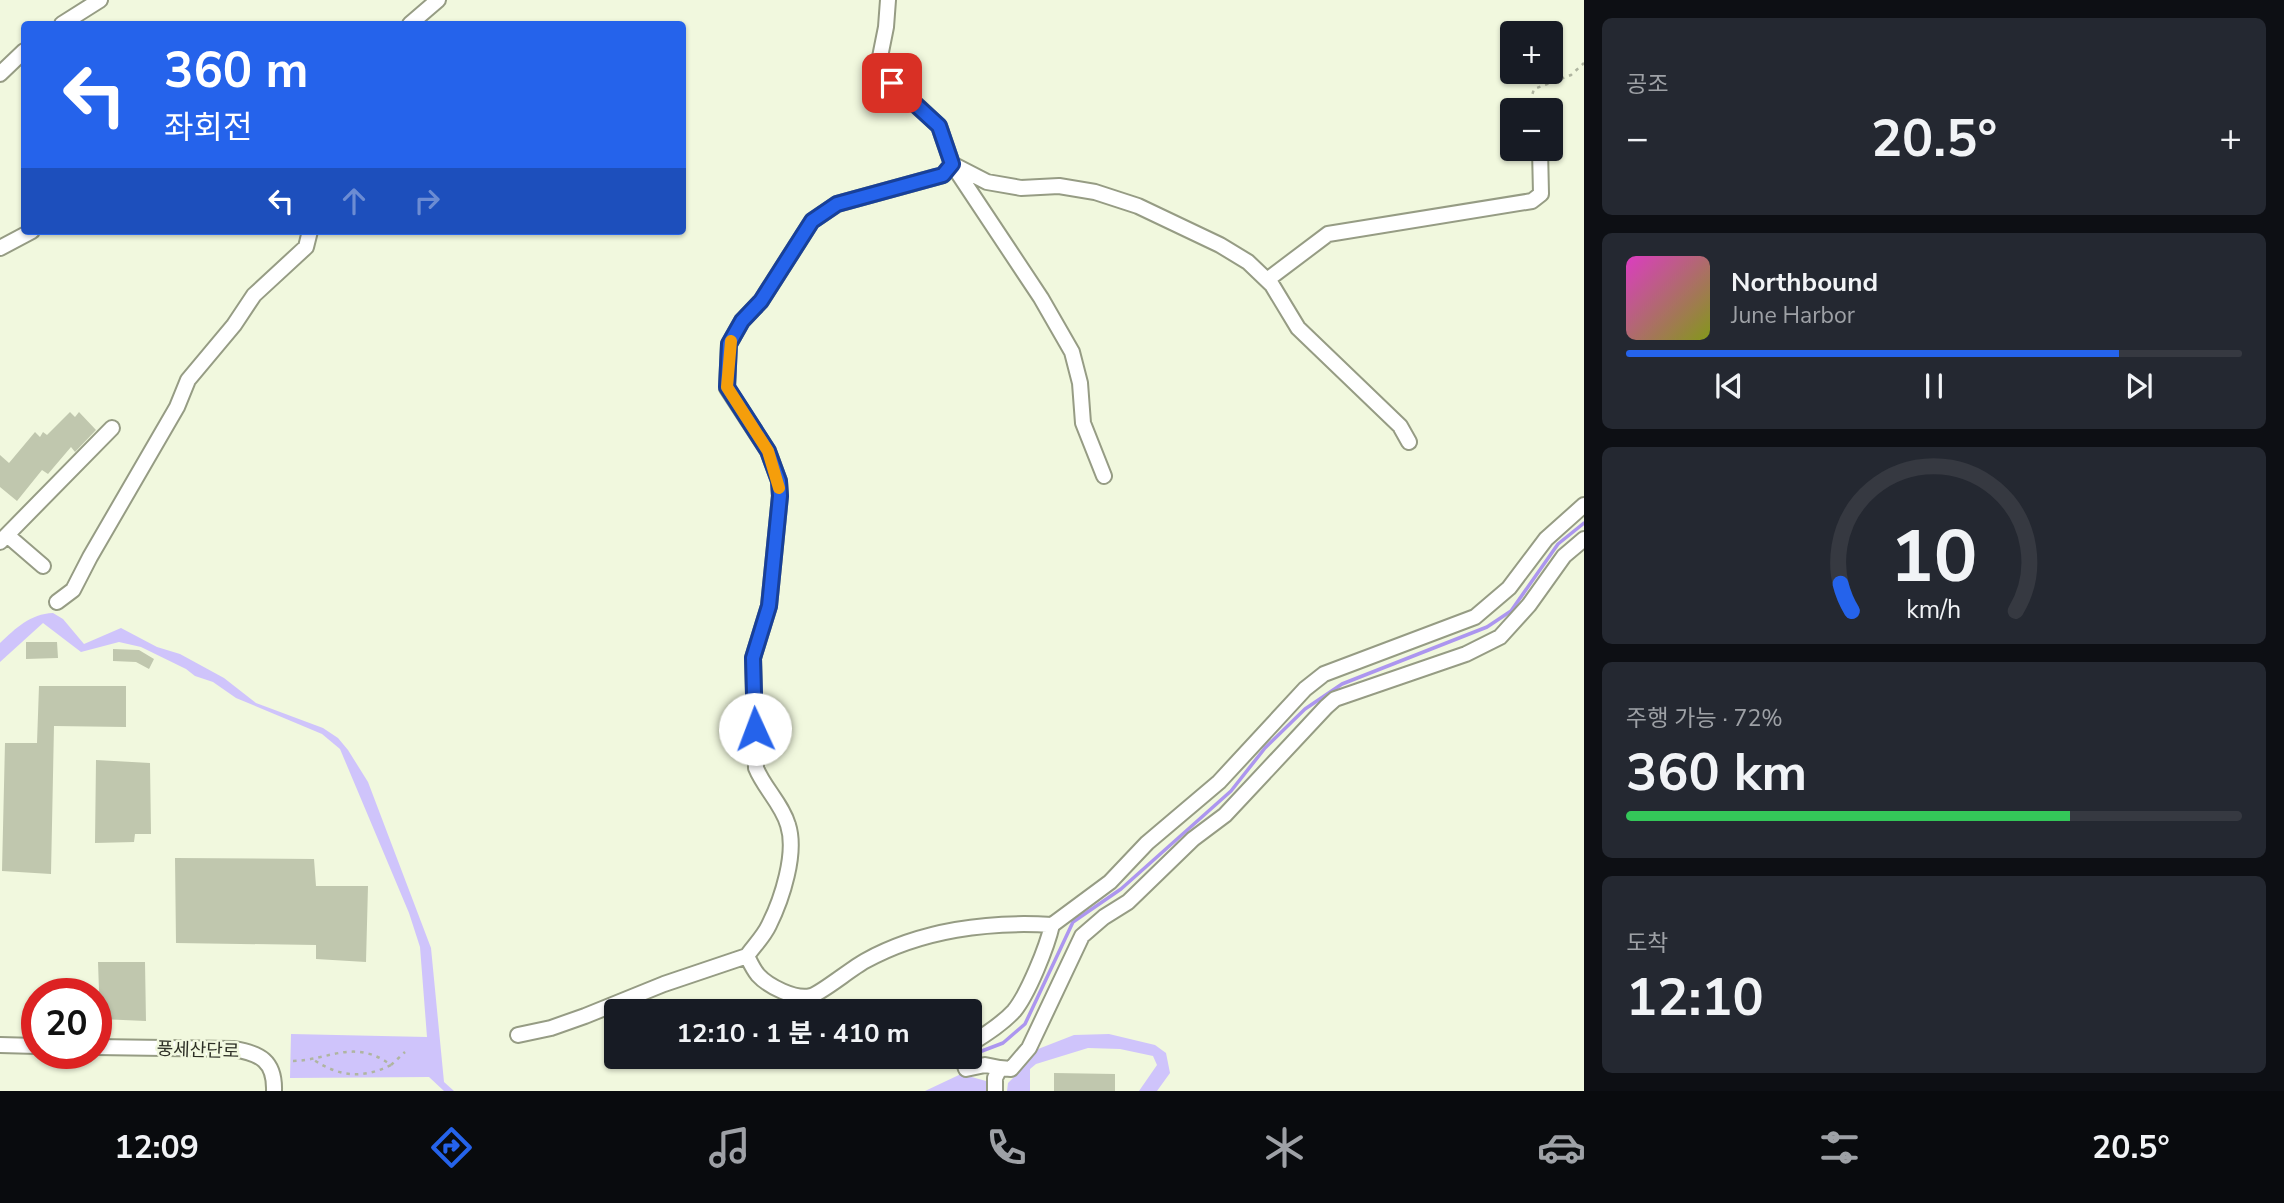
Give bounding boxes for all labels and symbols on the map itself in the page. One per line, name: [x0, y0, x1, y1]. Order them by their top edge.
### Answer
pin: [862, 53, 922, 113]
position arrow: [718, 692, 792, 766]
speed limit sign: 20: [21, 978, 112, 1069]
street label: 풍세산단로: [156, 1037, 240, 1063]

